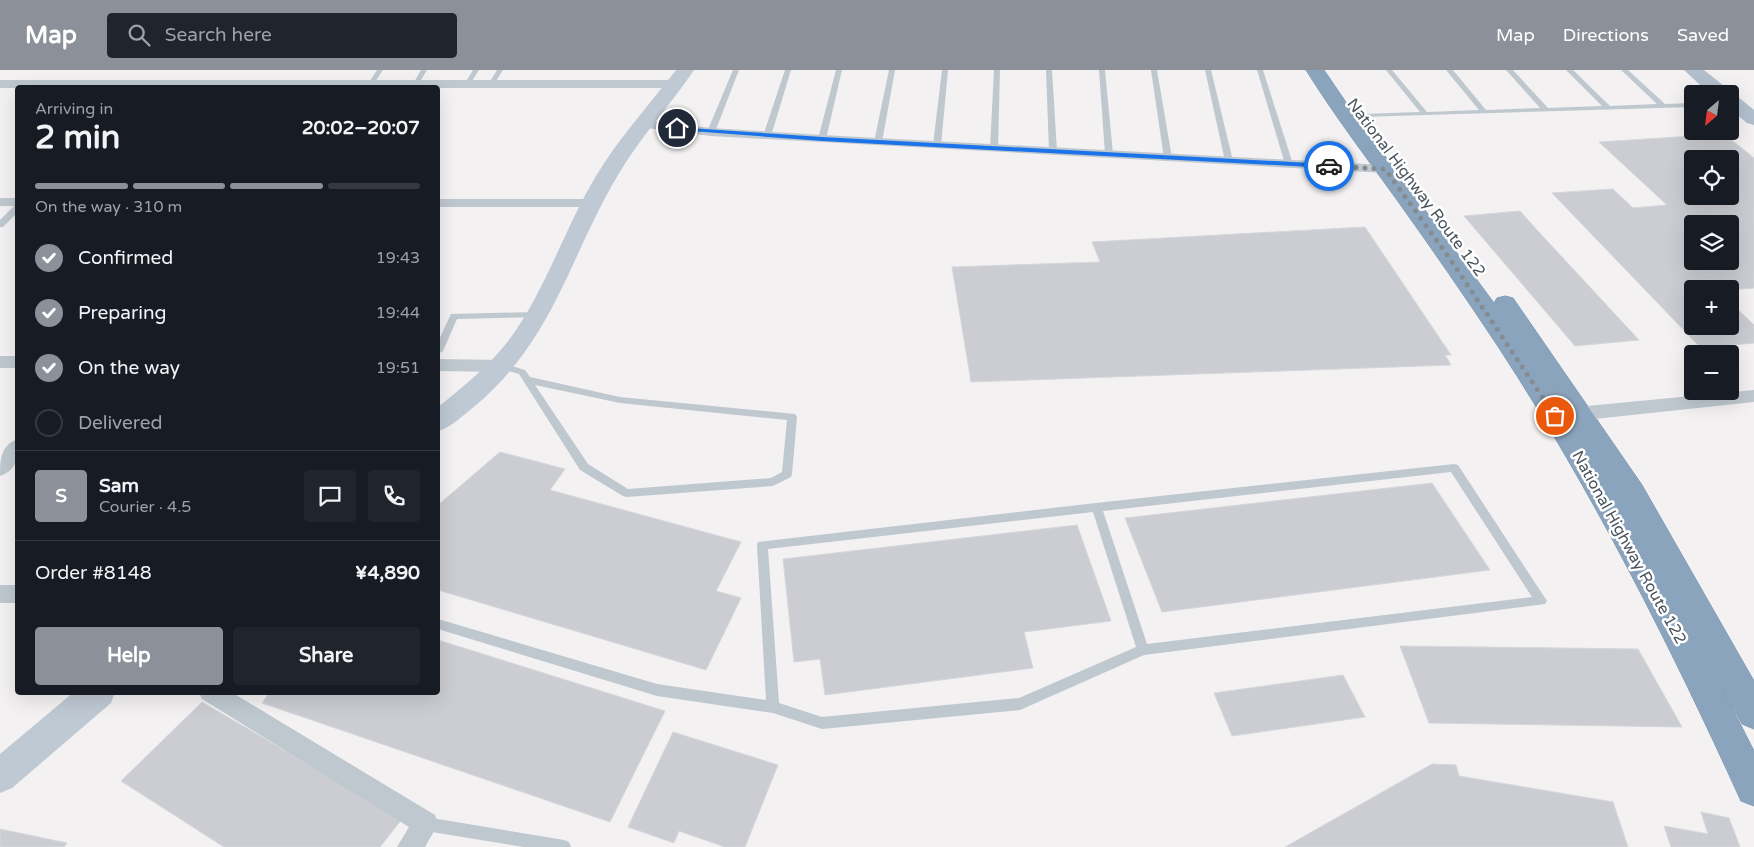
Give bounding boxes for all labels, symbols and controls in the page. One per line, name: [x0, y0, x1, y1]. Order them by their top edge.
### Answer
search box: [107, 13, 457, 58]
text: Map: [25, 21, 77, 50]
icon: search: [125, 21, 153, 49]
text: Search here: [165, 24, 272, 46]
text: Map: [1496, 24, 1535, 46]
text: Directions: [1563, 24, 1649, 46]
text: Saved: [1677, 24, 1729, 46]
north arrow: [1684, 85, 1739, 140]
map controls: [1684, 85, 1739, 400]
street label: National Highway Route 122: [1343, 94, 1490, 281]
text: Arriving in: [35, 99, 113, 119]
pin: [656, 107, 698, 149]
icon: home: [663, 114, 691, 142]
text: 20:02–20:07: [302, 117, 420, 139]
text: 2 min: [35, 119, 120, 157]
courier: [1304, 141, 1354, 191]
button: locate: [1684, 150, 1739, 205]
icon: car: [1315, 152, 1343, 180]
text: On the way · 310 m: [35, 197, 182, 217]
button: layers: [1684, 215, 1739, 270]
icon: check: [35, 244, 63, 272]
text: Confirmed: [78, 247, 173, 269]
text: 19:43: [376, 248, 420, 268]
button: +: [1684, 280, 1739, 335]
icon: check: [35, 299, 63, 327]
text: Preparing: [78, 302, 167, 324]
text: 19:44: [376, 303, 420, 323]
button: −: [1684, 345, 1739, 400]
icon: check: [35, 354, 63, 382]
text: On the way: [78, 357, 180, 379]
text: 19:51: [376, 358, 420, 378]
pin: [1534, 395, 1576, 437]
icon: bag: [1541, 402, 1569, 430]
text: Delivered: [78, 412, 163, 434]
street label: National Highway Route 122: [1567, 447, 1691, 648]
button: chat: [304, 470, 356, 522]
button: phone: [368, 470, 420, 522]
text: Sam: [99, 475, 139, 497]
text: S: [55, 485, 67, 507]
text: Courier · 4.5: [99, 497, 191, 517]
text: Order #8148: [35, 562, 152, 584]
text: ¥4,890: [355, 562, 420, 584]
button: Help: [35, 627, 223, 685]
button: Share: [233, 627, 420, 685]

